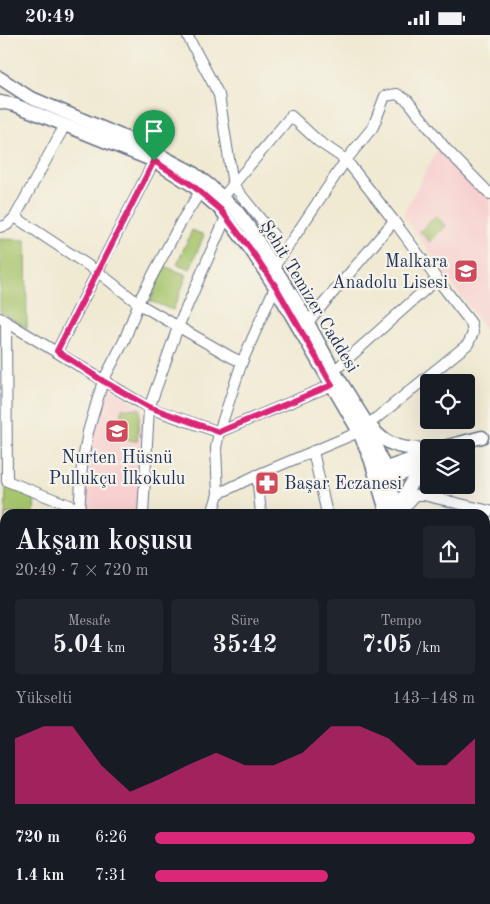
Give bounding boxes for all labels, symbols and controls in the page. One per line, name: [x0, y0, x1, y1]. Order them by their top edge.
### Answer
text: 20:49: [25, 8, 74, 27]
pin: [133, 110, 175, 161]
icon: arrive: [140, 117, 168, 145]
street label: Şehit Temizer Caddesi: [257, 217, 362, 376]
place label: Malkara Anadolu Lisesi: [332, 253, 448, 292]
school or university icon: Malkara Anadolu Lisesi: [453, 258, 479, 284]
map controls: [420, 374, 475, 494]
button: locate: [420, 374, 475, 429]
school or university icon: Nurten Hüsnü Pullukçu İlkokulu: [104, 418, 130, 444]
button: layers: [420, 439, 475, 494]
place label: Nurten Hüsnü Pullukçu İlkokulu: [49, 449, 186, 488]
pharmacy icon: Başar Eczanesi: [254, 470, 280, 496]
place label: Başar Eczanesi: [284, 475, 402, 493]
button: share: [423, 526, 475, 578]
text: Akşam koşusu: [15, 528, 193, 556]
text: 20:49 · 7 × 720 m: [15, 563, 148, 579]
text: Mesafe: [68, 614, 110, 628]
text: Süre: [231, 614, 259, 628]
text: Tempo: [381, 614, 421, 628]
text: 5.04: [53, 633, 103, 658]
text: 35:42: [212, 633, 278, 658]
text: 7:05: [361, 633, 412, 658]
text: km: [103, 641, 125, 655]
text: /km: [412, 641, 441, 655]
text: Yükselti: [15, 691, 72, 707]
text: 143–148 m: [392, 691, 475, 707]
text: 720 m: [15, 830, 60, 846]
text: 6:26: [95, 830, 127, 846]
text: 1.4 km: [15, 868, 64, 884]
text: 7:31: [95, 868, 127, 884]

